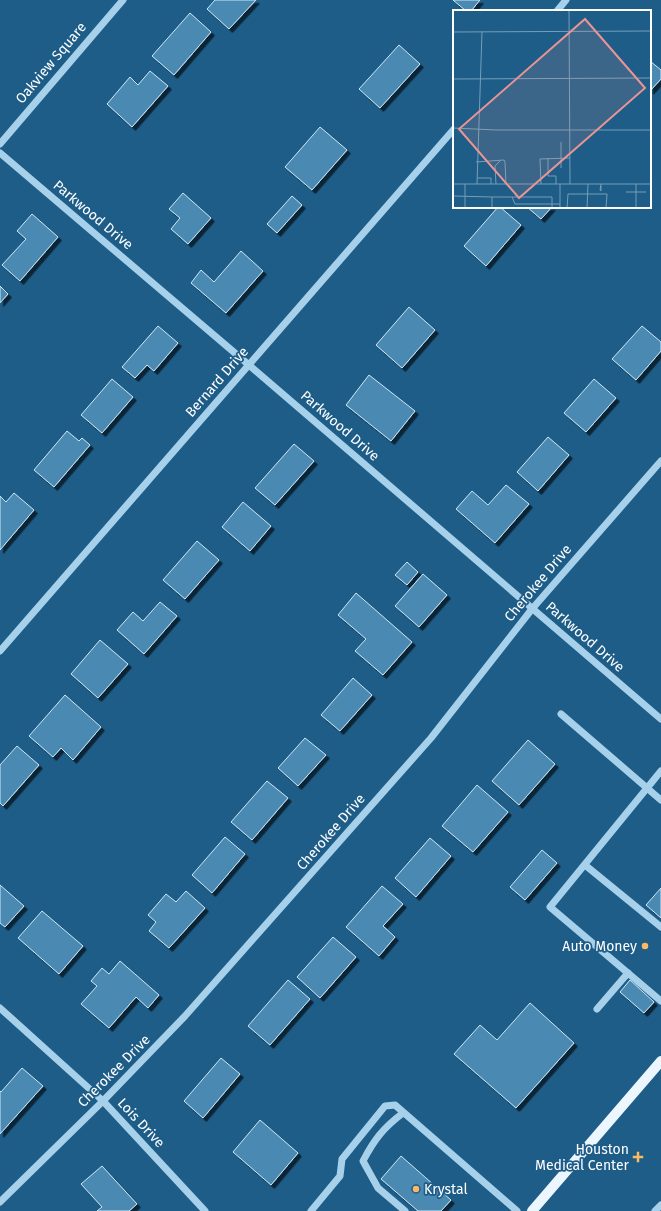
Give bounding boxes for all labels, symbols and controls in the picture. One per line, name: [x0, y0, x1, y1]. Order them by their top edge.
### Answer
inset map: [453, 10, 651, 208]
street label: Oakview Square: [12, 19, 90, 107]
street label: Parkwood Drive: [50, 177, 136, 253]
street label: Bernard Drive: [182, 343, 252, 421]
street label: Parkwood Drive: [297, 387, 383, 465]
street label: Cherokee Drive: [501, 541, 575, 625]
street label: Parkwood Drive: [542, 598, 628, 676]
street label: Cherokee Drive: [293, 790, 369, 874]
place label: Auto Money: [562, 938, 637, 955]
marker: Auto Money: [640, 941, 650, 951]
street label: Cherokee Drive: [74, 1031, 154, 1111]
street label: Lois Drive: [114, 1095, 168, 1151]
place label: Houston Medical Center: [535, 1141, 630, 1174]
marker: Houston Medical Center: [632, 1151, 644, 1163]
place label: Krystal: [424, 1181, 468, 1198]
marker: Krystal: [411, 1184, 421, 1194]

